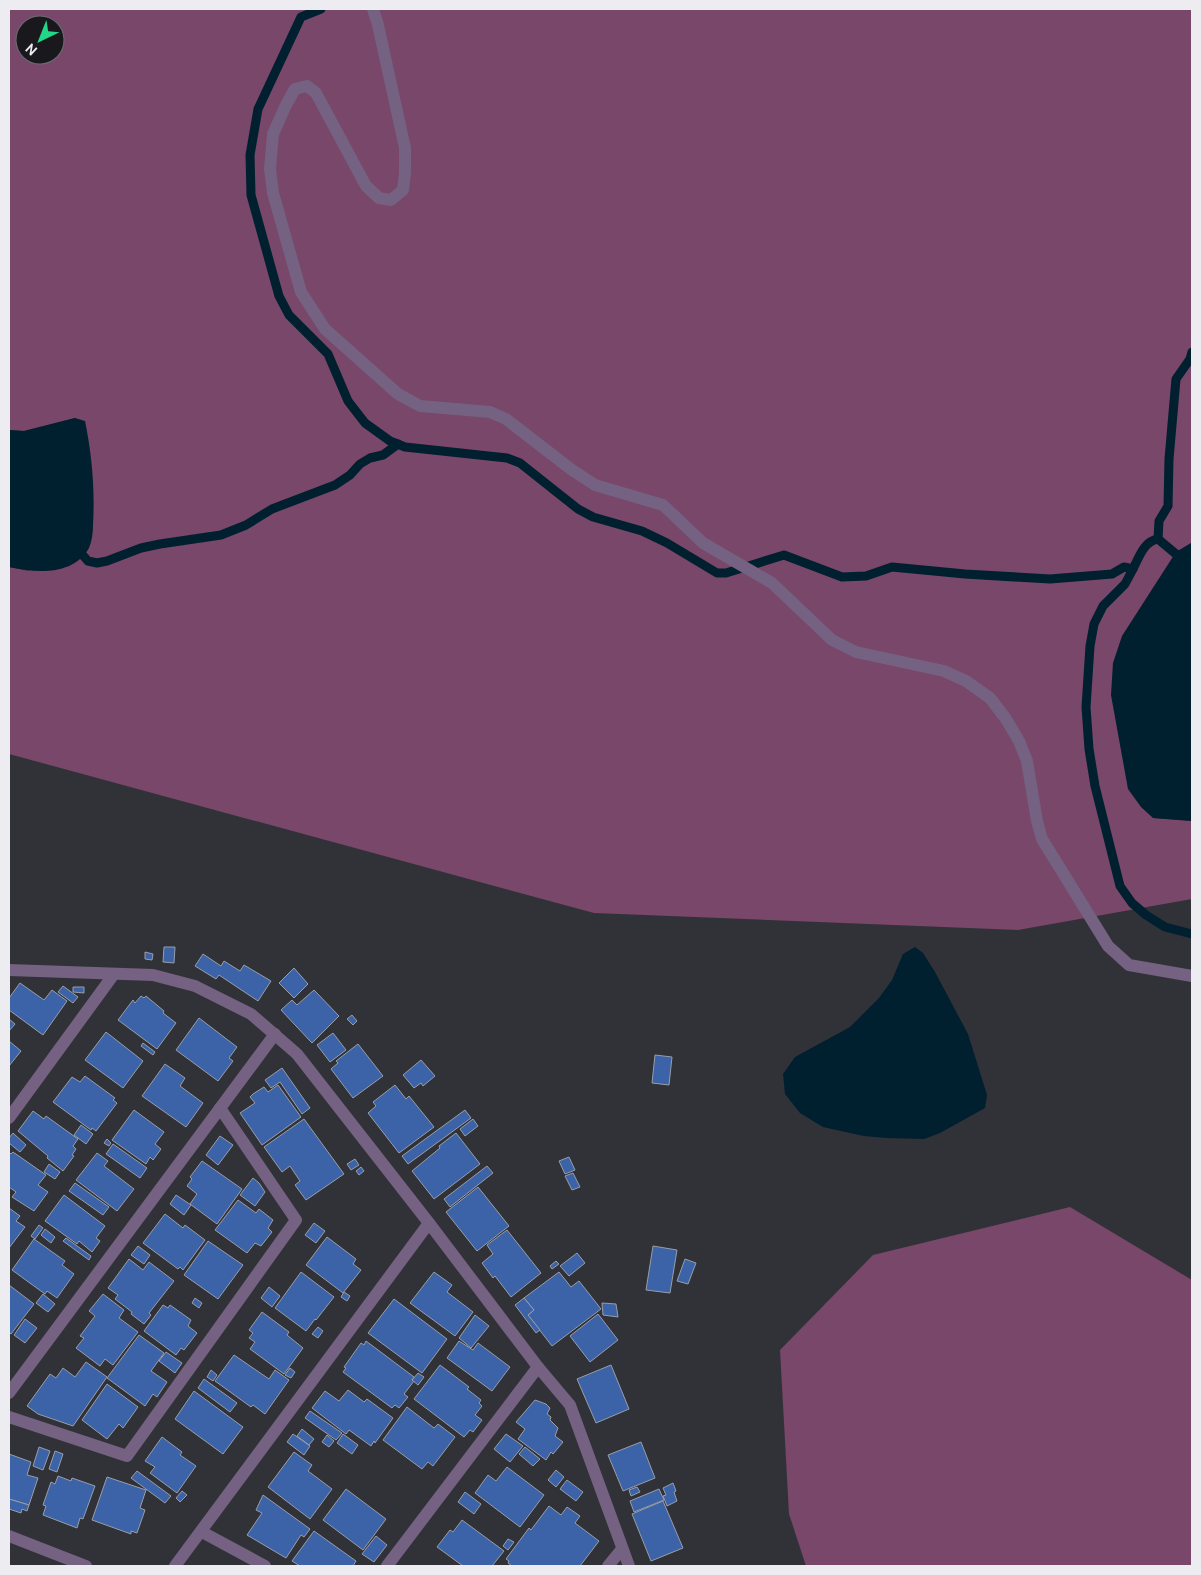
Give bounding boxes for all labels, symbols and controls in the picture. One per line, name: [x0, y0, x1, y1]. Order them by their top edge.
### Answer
north arrow: [15, 15, 65, 65]
text: N: [21, 40, 41, 59]

